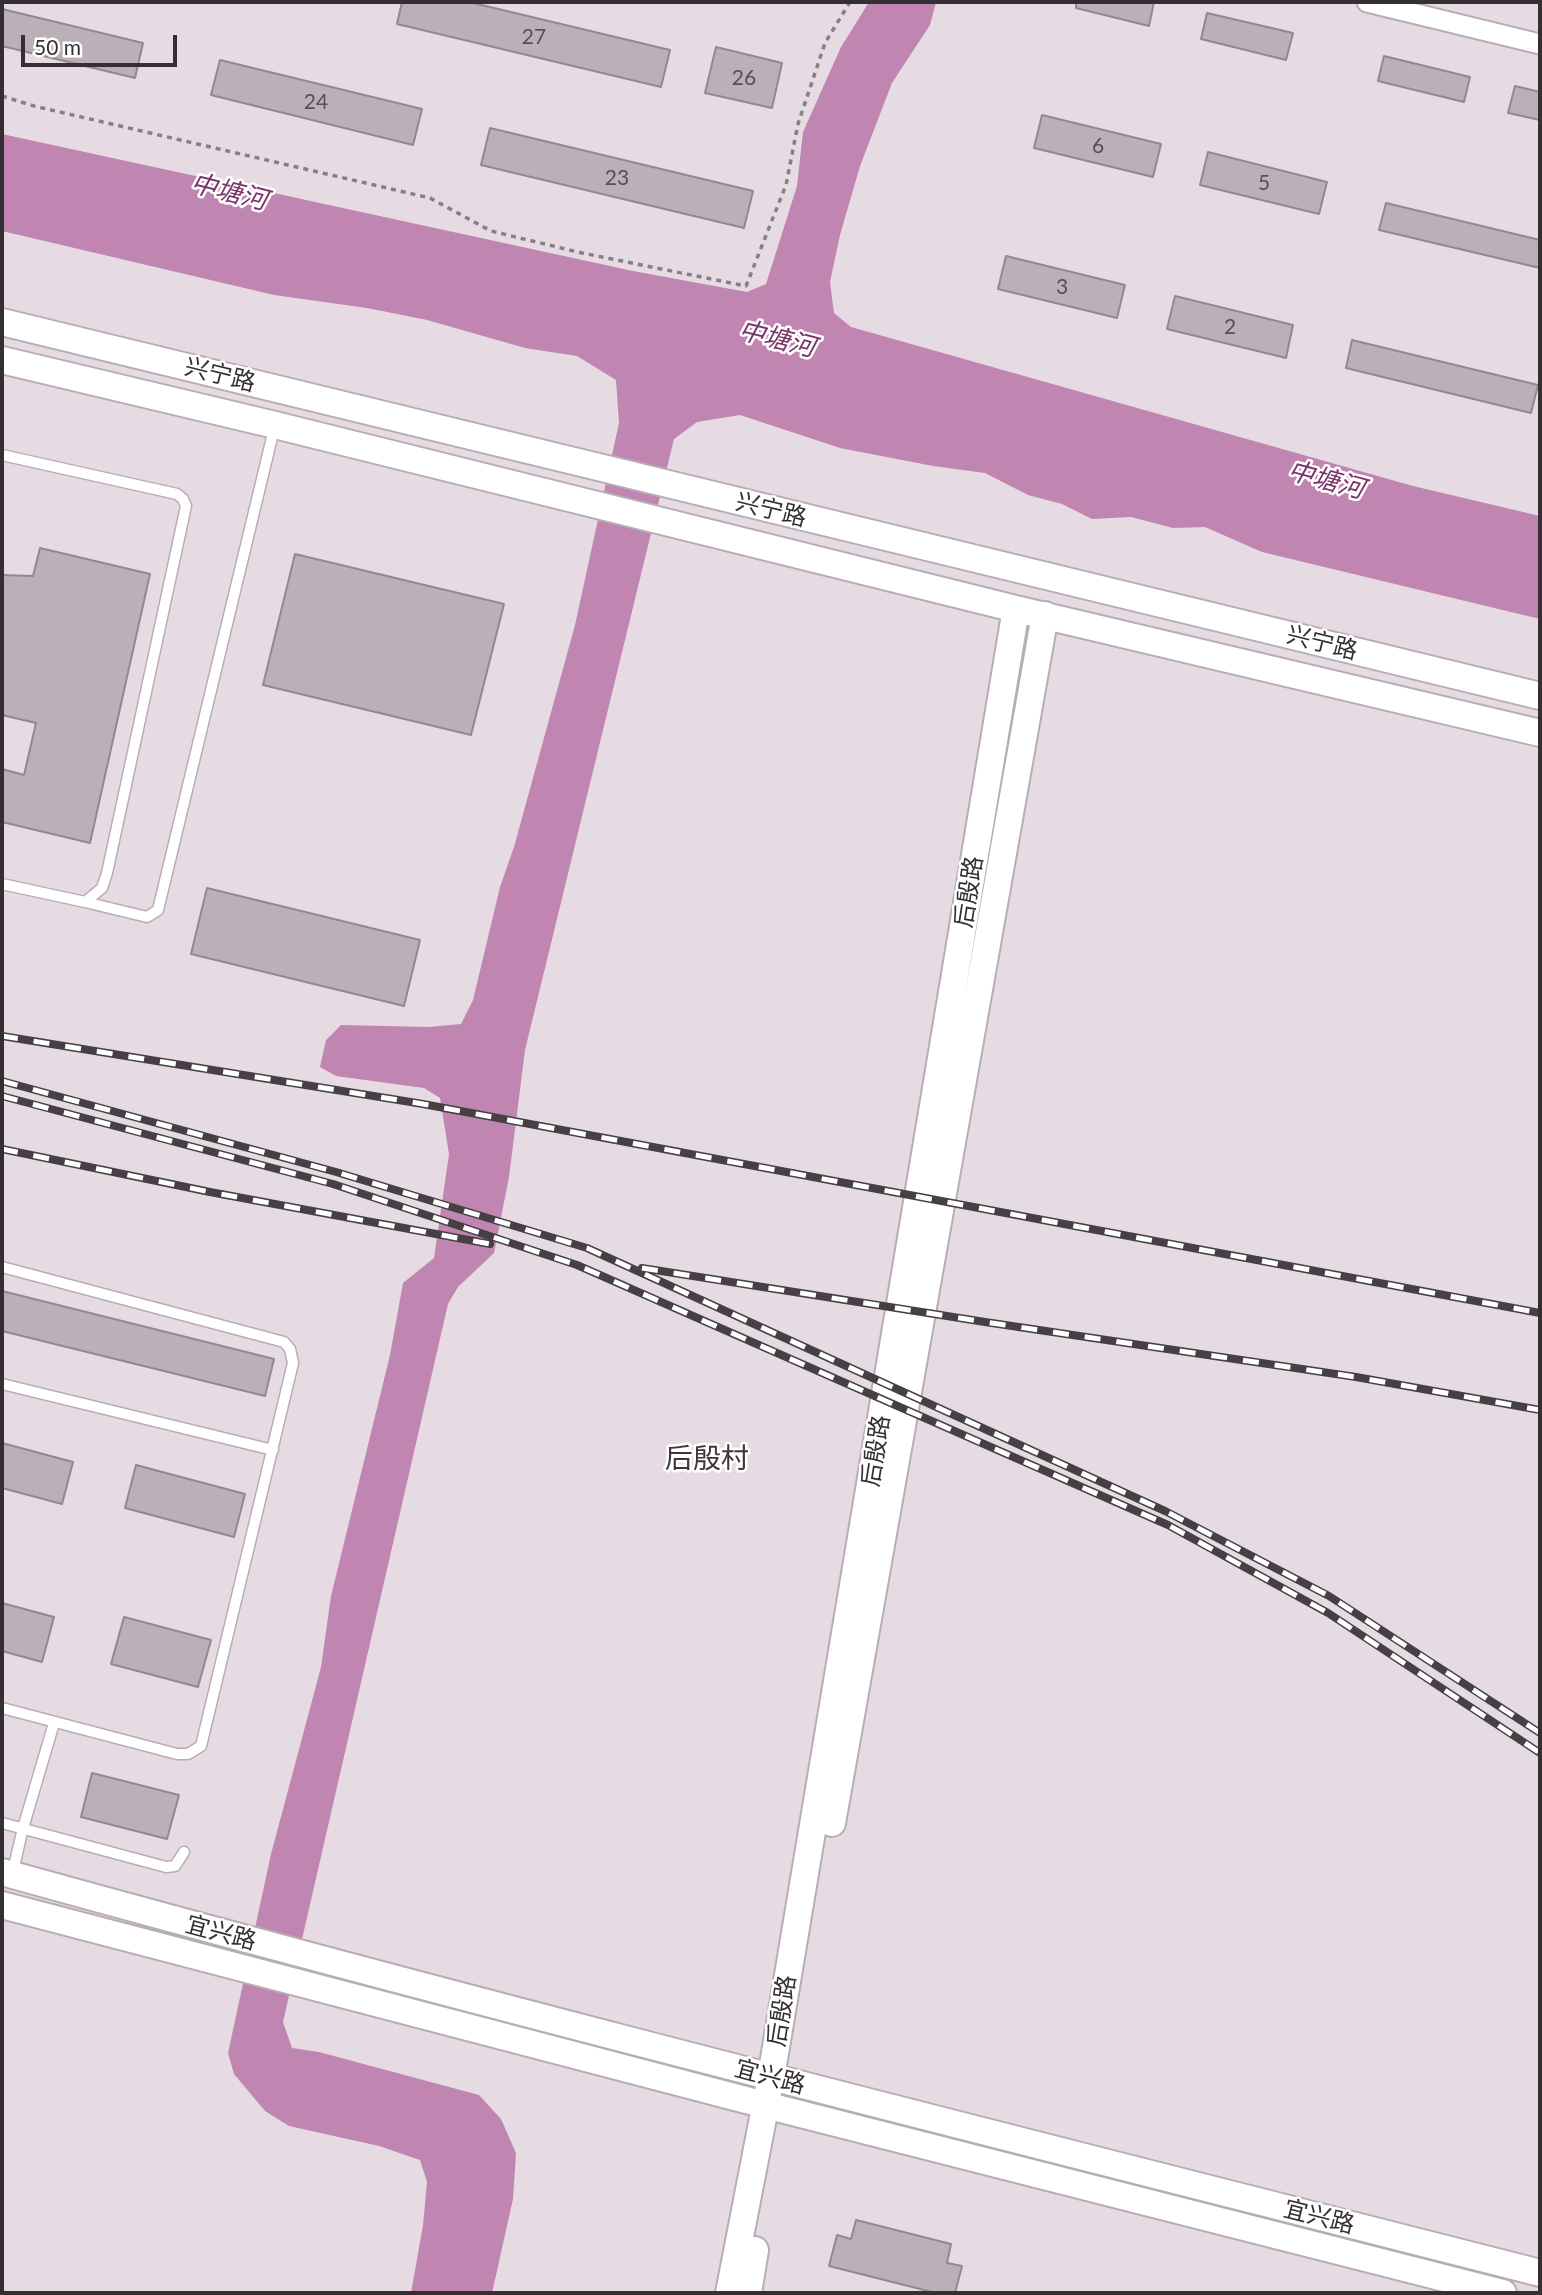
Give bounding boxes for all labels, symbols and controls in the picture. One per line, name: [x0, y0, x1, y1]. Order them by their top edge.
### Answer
scale bar: [24, 21, 180, 65]
house number: 27: [522, 24, 546, 50]
text: 50 m: [34, 34, 81, 59]
house number: 26: [732, 65, 756, 91]
house number: 24: [304, 89, 328, 115]
house number: 6: [1092, 133, 1104, 159]
house number: 23: [605, 165, 629, 191]
water label: 中塘河: [187, 167, 271, 217]
house number: 5: [1258, 170, 1270, 196]
house number: 3: [1056, 274, 1068, 300]
water label: 中塘河: [735, 314, 819, 364]
house number: 2: [1224, 314, 1236, 340]
street label: 兴宁路: [182, 352, 258, 398]
water label: 中塘河: [1284, 455, 1368, 505]
street label: 兴宁路: [733, 487, 809, 533]
street label: 兴宁路: [1284, 620, 1360, 666]
street label: 后殷路: [949, 854, 989, 930]
street label: 后殷路: [856, 1413, 896, 1489]
district label: 后殷村: [665, 1442, 749, 1476]
street label: 宜兴路: [182, 1910, 260, 1956]
street label: 后殷路: [762, 1973, 802, 2049]
street label: 宜兴路: [731, 2054, 809, 2100]
street label: 宜兴路: [1281, 2194, 1357, 2240]

